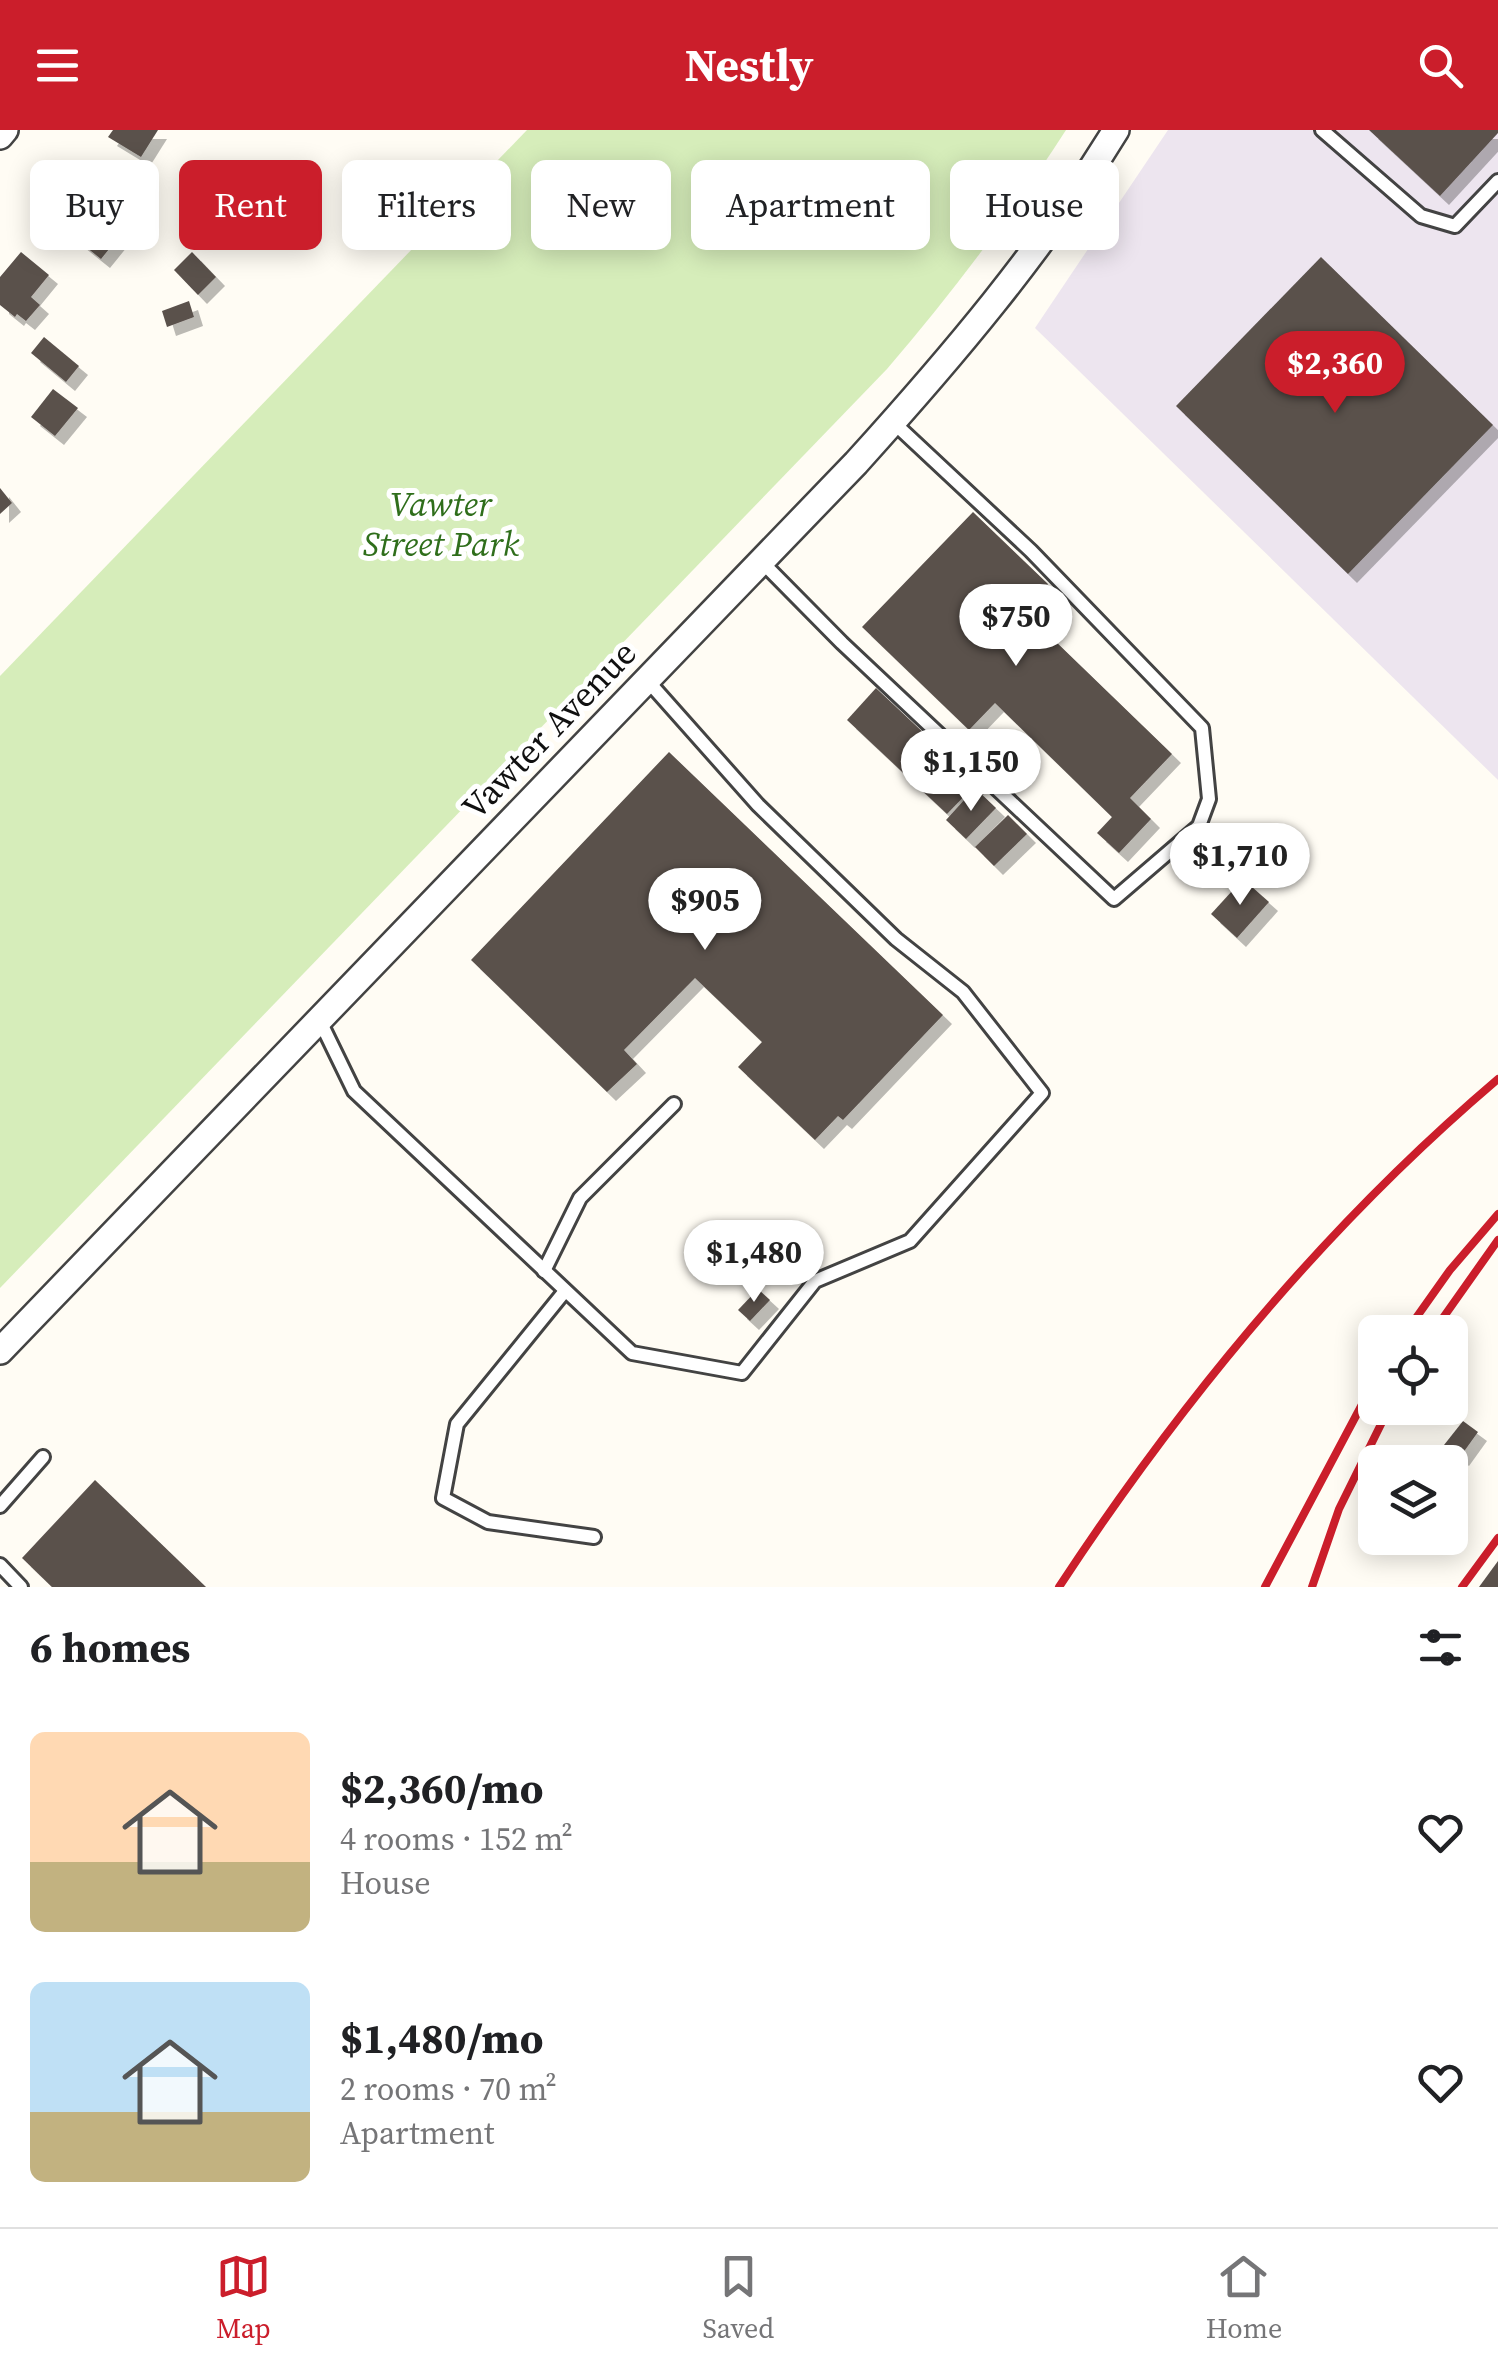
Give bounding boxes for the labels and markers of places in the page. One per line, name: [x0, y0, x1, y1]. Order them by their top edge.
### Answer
pin: $2,360: [1254, 331, 1416, 416]
pin: $750: [957, 584, 1075, 669]
pin: $1,150: [890, 729, 1052, 814]
pin: $1,710: [1159, 823, 1321, 908]
pin: $905: [646, 868, 764, 953]
pin: $1,480: [673, 1220, 835, 1305]

